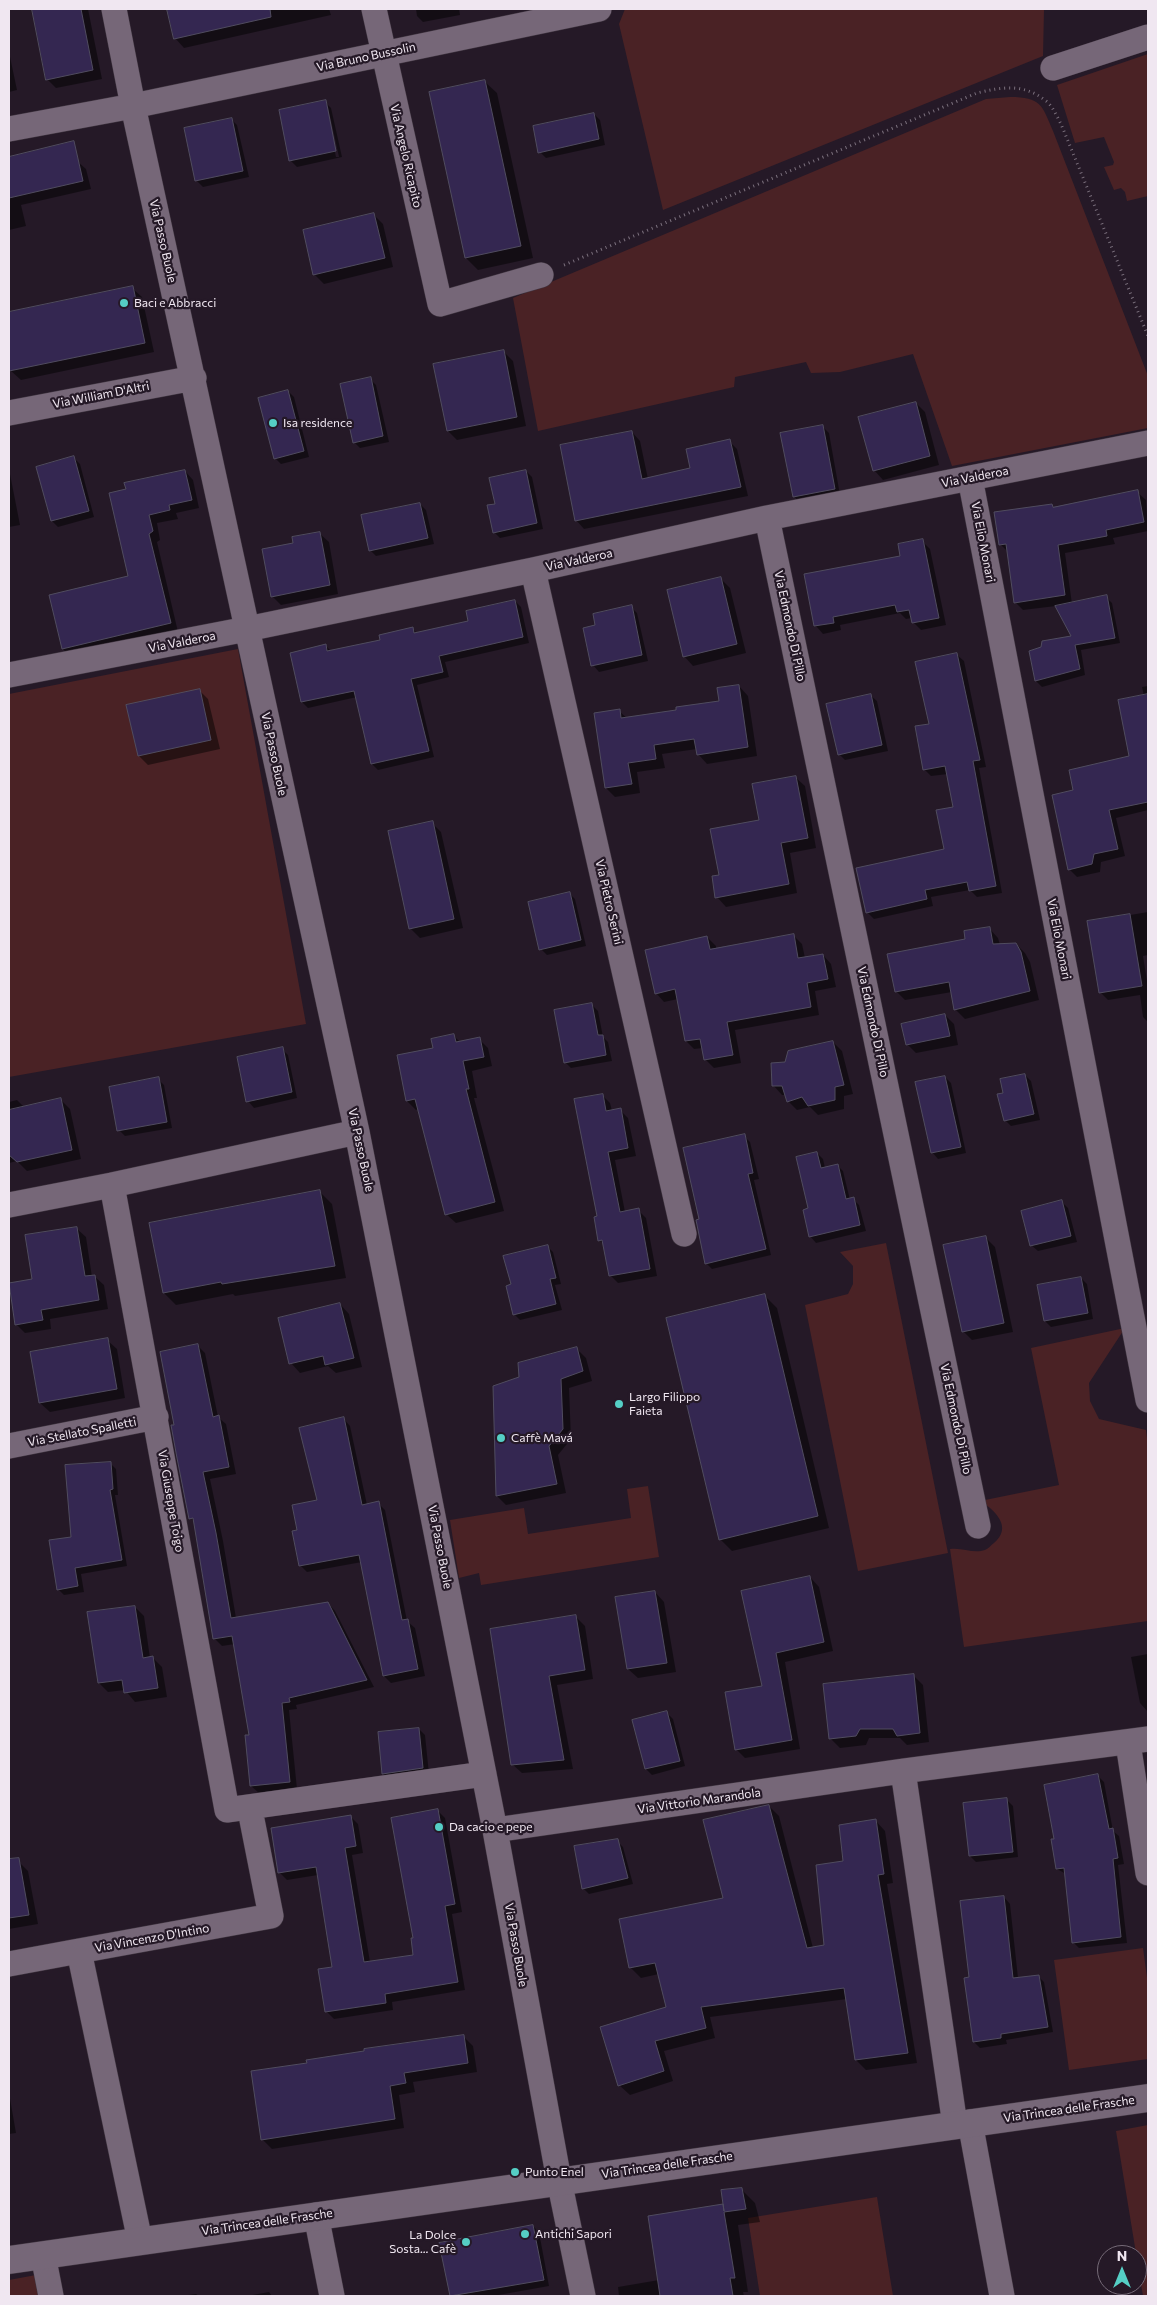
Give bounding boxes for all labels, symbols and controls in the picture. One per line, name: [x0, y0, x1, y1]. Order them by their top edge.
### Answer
street label: Via Bruno Bussolin: [315, 39, 417, 75]
street label: Via Angelo Ricapito: [387, 103, 425, 209]
street label: Via Passo Buole: [146, 198, 180, 284]
place label: Baci e Abbracci: [134, 296, 216, 310]
marker: Baci e Abbracci: [118, 297, 130, 309]
street label: Via William D'Altri: [51, 379, 151, 411]
place label: Isa residence: [283, 416, 352, 430]
marker: Isa residence: [267, 417, 279, 429]
street label: Via Valderoa: [940, 463, 1010, 491]
street label: Via Elio Monari: [968, 500, 998, 584]
street label: Via Valderoa: [544, 546, 614, 574]
street label: Via Edmondo Di Pillo: [771, 569, 809, 683]
street label: Via Valderoa: [147, 628, 217, 656]
street label: Via Passo Buole: [258, 711, 290, 797]
street label: Via Pietro Serini: [592, 858, 626, 946]
street label: Via Elio Monari: [1044, 897, 1074, 981]
street label: Via Edmondo Di Pillo: [854, 965, 892, 1079]
street label: Via Passo Buole: [345, 1107, 377, 1193]
street label: Via Edmondo Di Pillo: [937, 1362, 975, 1476]
place label: Largo Filippo Faieta: [629, 1390, 700, 1418]
marker: Largo Filippo Faieta: [613, 1398, 625, 1410]
street label: Via Stellato Spalletti: [26, 1414, 138, 1450]
place label: Caffè Mavá: [511, 1431, 573, 1445]
marker: Caffè Mavá: [495, 1432, 507, 1444]
street label: Via Giuseppe Toigo: [155, 1449, 187, 1553]
street label: Via Passo Buole: [425, 1504, 455, 1590]
street label: Via Vittorio Marandola: [636, 1785, 762, 1817]
place label: Da cacio e pepe: [449, 1820, 533, 1834]
marker: Da cacio e pepe: [433, 1821, 445, 1833]
street label: Via Passo Buole: [502, 1902, 530, 1988]
street label: Via Vincenzo D'Intino: [94, 1921, 210, 1955]
street label: Via Trincea delle Frasche: [1002, 2093, 1136, 2125]
street label: Via Trincea delle Frasche: [600, 2149, 734, 2181]
place label: Punto Enel: [525, 2165, 584, 2179]
marker: Punto Enel: [509, 2166, 521, 2178]
street label: Via Trincea delle Frasche: [200, 2206, 334, 2238]
place label: Antichi Sapori: [535, 2227, 612, 2241]
place label: La Dolce Sosta... Cafè: [389, 2228, 456, 2256]
marker: Antichi Sapori: [519, 2228, 531, 2240]
marker: La Dolce Sosta... Cafè: [460, 2236, 472, 2248]
north arrow: [1097, 2245, 1147, 2295]
text: N: [1117, 2247, 1127, 2264]

